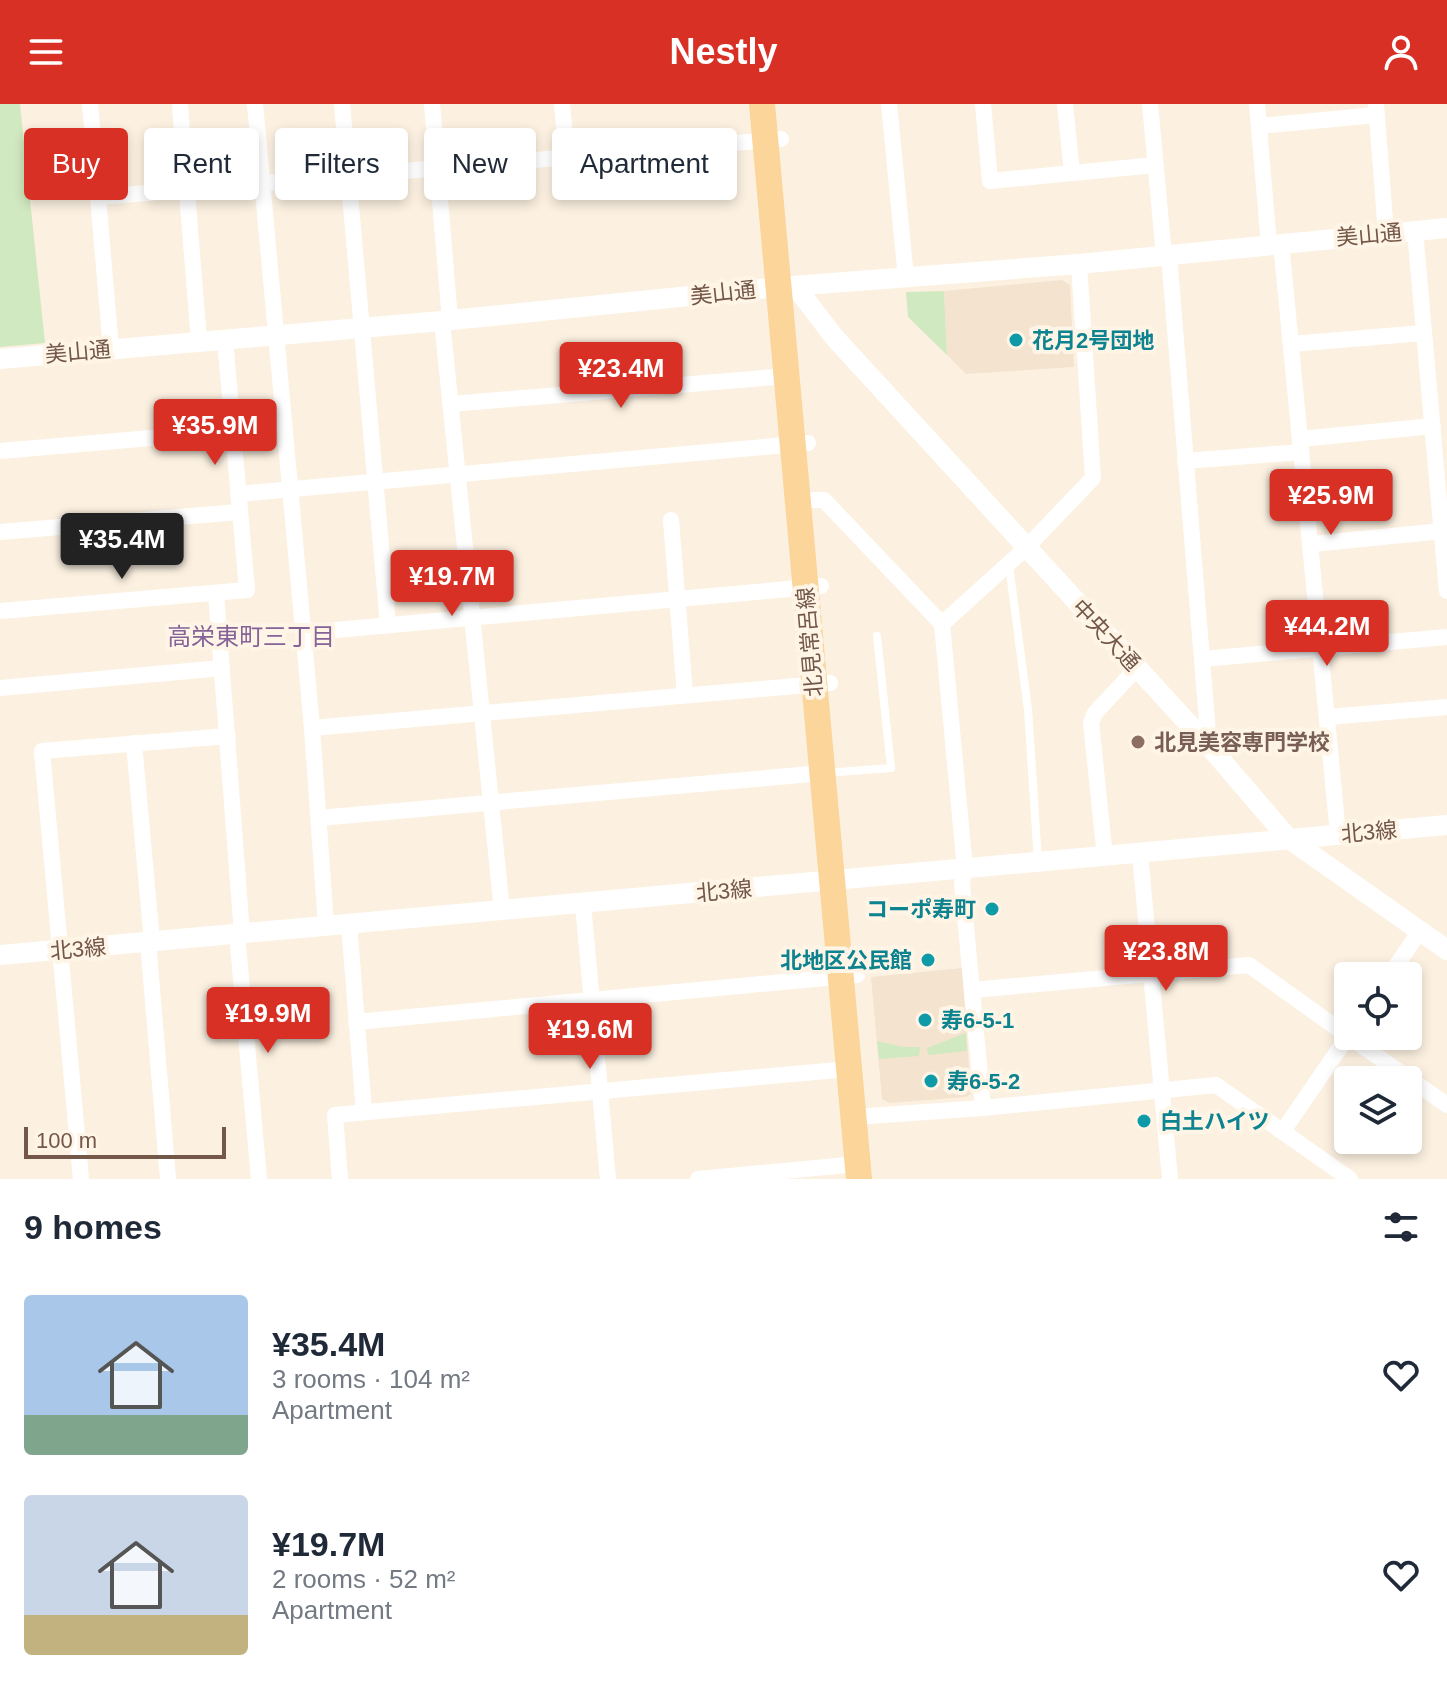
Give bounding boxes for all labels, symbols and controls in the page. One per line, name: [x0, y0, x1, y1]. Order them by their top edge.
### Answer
icon: menu: [24, 30, 68, 74]
icon: person: [1379, 30, 1423, 74]
text: Nestly: [669, 31, 778, 72]
chip: Buy: [24, 128, 128, 200]
chip: Rent: [144, 128, 259, 200]
chip: Filters: [275, 128, 408, 200]
chip: New: [424, 128, 536, 200]
chip: Apartment: [552, 128, 737, 200]
street label: 美山通: [1335, 220, 1403, 250]
street label: 美山通: [689, 277, 757, 309]
place label: 花月2号団地: [1032, 328, 1154, 353]
marker: 花月2号団地: [1007, 331, 1025, 349]
street label: 美山通: [44, 337, 112, 367]
pin: ¥23.4M: [556, 342, 686, 410]
text: ¥23.4M: [578, 353, 664, 383]
pin: ¥35.9M: [150, 399, 280, 467]
text: ¥35.9M: [172, 410, 258, 440]
pin: ¥25.9M: [1266, 469, 1396, 537]
text: ¥25.9M: [1288, 480, 1374, 510]
pin: ¥35.4M: [57, 513, 187, 581]
text: ¥35.4M: [79, 524, 165, 554]
pin: ¥19.7M: [387, 550, 517, 618]
text: ¥19.7M: [409, 561, 495, 591]
street label: 北見常呂線: [793, 586, 827, 698]
street label: 中央大通: [1067, 594, 1145, 676]
pin: ¥44.2M: [1262, 600, 1392, 668]
text: ¥44.2M: [1284, 611, 1370, 641]
district label: 高栄東町三丁目: [167, 623, 335, 650]
place label: 北見美容専門学校: [1154, 730, 1330, 755]
marker: 北見美容専門学校: [1129, 733, 1147, 751]
street label: 北3線: [1340, 817, 1398, 847]
street label: 北3線: [695, 876, 753, 906]
place label: コーポ寿町: [866, 897, 976, 922]
marker: コーポ寿町: [983, 900, 1001, 918]
pin: ¥23.8M: [1101, 925, 1231, 993]
street label: 北3線: [49, 934, 107, 964]
text: ¥23.8M: [1123, 936, 1209, 966]
place label: 北地区公民館: [780, 948, 912, 973]
marker: 北地区公民館: [919, 951, 937, 969]
map controls: [1334, 962, 1422, 1154]
button: locate: [1334, 962, 1422, 1050]
pin: ¥19.9M: [203, 987, 333, 1055]
text: ¥19.9M: [225, 998, 311, 1028]
pin: ¥19.6M: [525, 1003, 655, 1071]
place label: 寿6-5-1: [941, 1008, 1014, 1033]
marker: 寿6-5-1: [916, 1011, 934, 1029]
text: ¥19.6M: [547, 1014, 633, 1044]
button: layers: [1334, 1066, 1422, 1154]
place label: 寿6-5-2: [947, 1069, 1020, 1094]
marker: 寿6-5-2: [922, 1072, 940, 1090]
place label: 白土ハイツ: [1160, 1109, 1270, 1134]
marker: 白土ハイツ: [1135, 1112, 1153, 1130]
scale bar: [24, 1123, 226, 1159]
text: 100 m: [36, 1128, 97, 1153]
icon: filters: [1379, 1205, 1423, 1249]
text: 9 homes: [24, 1208, 162, 1246]
text: ¥35.4M: [272, 1325, 385, 1363]
icon: home: [88, 1327, 184, 1423]
icon: heart: [1379, 1353, 1423, 1397]
text: 3 rooms · 104 m²: [272, 1364, 470, 1394]
text: Apartment: [272, 1395, 392, 1425]
text: ¥19.7M: [272, 1525, 385, 1563]
icon: home: [88, 1527, 184, 1623]
icon: heart: [1379, 1553, 1423, 1597]
text: 2 rooms · 52 m²: [272, 1564, 456, 1594]
text: Apartment: [272, 1595, 392, 1625]

